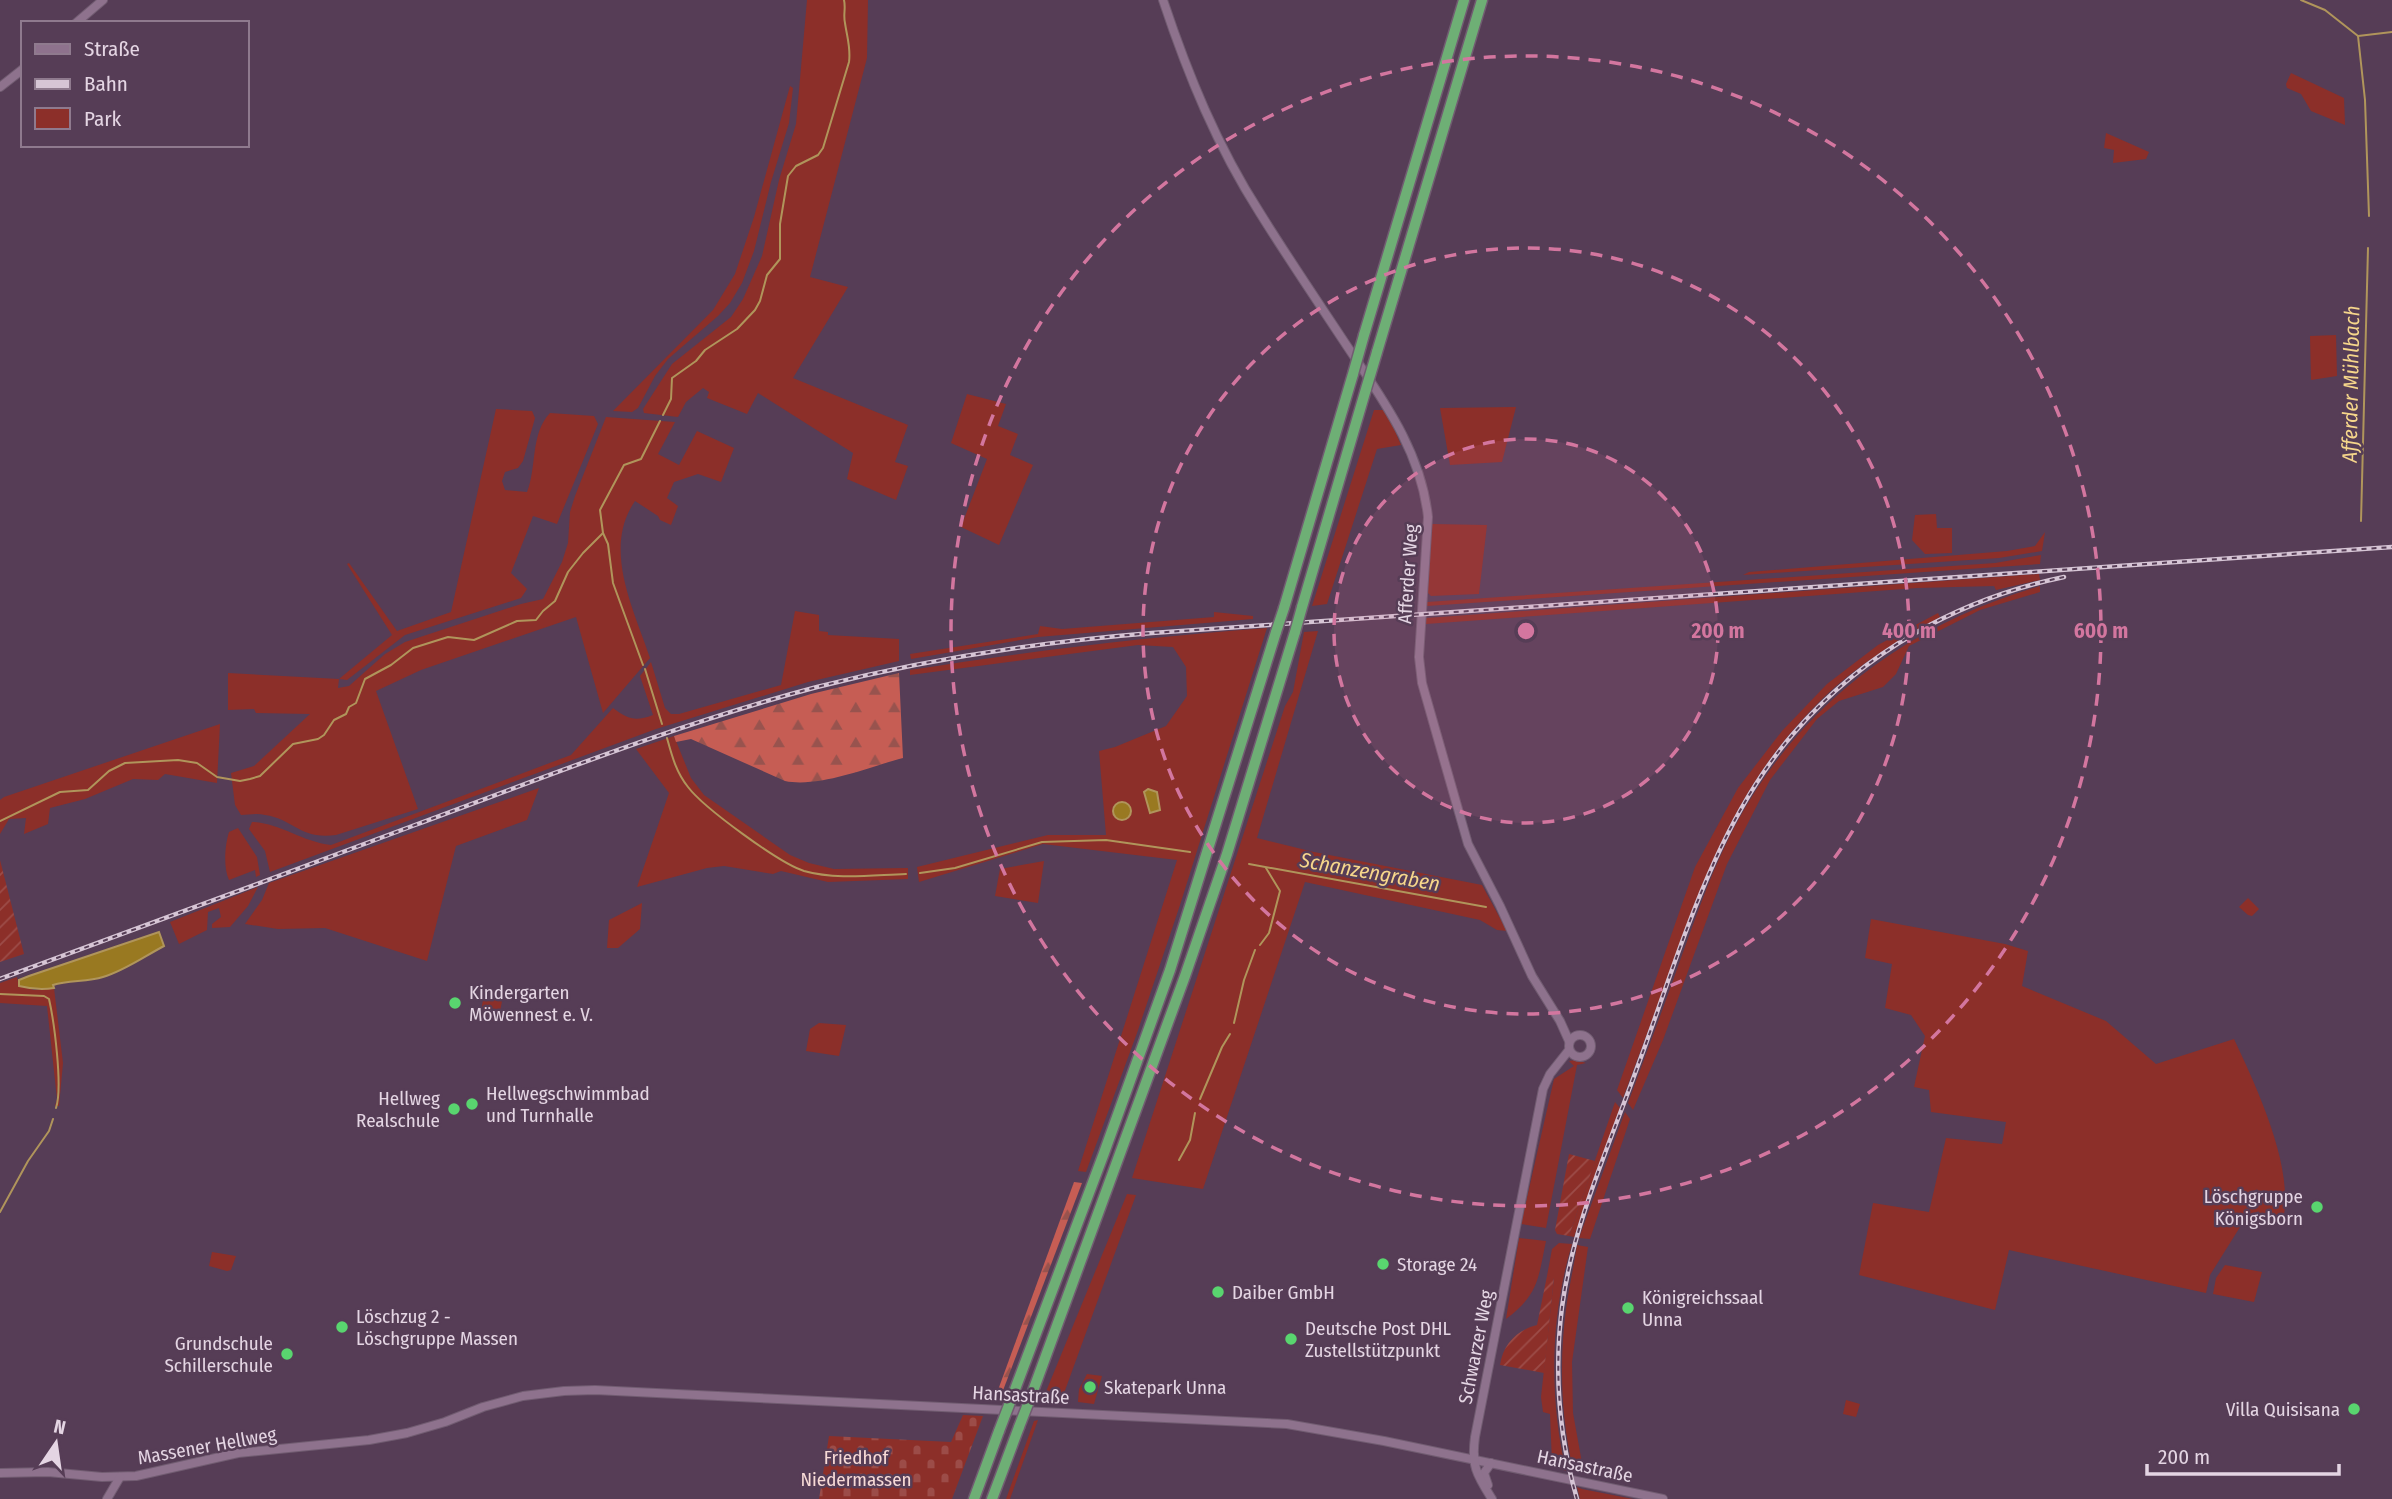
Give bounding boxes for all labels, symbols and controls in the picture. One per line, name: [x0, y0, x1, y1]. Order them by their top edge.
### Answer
legend: [21, 21, 248, 147]
text: Straße: [84, 36, 140, 62]
text: Bahn: [84, 71, 128, 97]
text: Park: [84, 106, 122, 132]
water label: Afferder Mühlbach: [2337, 305, 2365, 464]
street label: Afferder Weg: [1393, 523, 1423, 625]
text: 200 m: [1690, 618, 1745, 644]
text: 400 m: [1882, 618, 1936, 644]
text: 600 m: [2074, 618, 2128, 644]
centre of rings: [1514, 619, 1538, 643]
water label: Schanzengraben: [1297, 847, 1442, 897]
place label: Kindergarten Möwennest e. V.: [469, 981, 593, 1026]
marker: Kindergarten Möwennest e. V.: [447, 995, 463, 1011]
place label: Hellwegschwimmbad und Turnhalle: [486, 1082, 650, 1127]
place label: Hellweg Realschule: [356, 1087, 440, 1132]
marker: Hellwegschwimmbad und Turnhalle: [464, 1096, 480, 1112]
marker: Hellweg Realschule: [446, 1101, 462, 1117]
place label: Löschgruppe Königsborn: [2204, 1185, 2303, 1230]
marker: Löschgruppe Königsborn: [2309, 1199, 2325, 1215]
place label: Storage 24: [1397, 1253, 1477, 1276]
marker: Storage 24: [1375, 1256, 1391, 1272]
place label: Daiber GmbH: [1232, 1281, 1335, 1304]
marker: Daiber GmbH: [1210, 1284, 1226, 1300]
place label: Königreichssaal Unna: [1642, 1286, 1763, 1331]
street label: Schwarzer Weg: [1454, 1288, 1498, 1406]
marker: Königreichssaal Unna: [1620, 1300, 1636, 1316]
place label: Löschzug 2 - Löschgruppe Massen: [356, 1305, 518, 1350]
place label: Deutsche Post DHL Zustellstützpunkt: [1305, 1317, 1451, 1362]
marker: Löschzug 2 - Löschgruppe Massen: [334, 1319, 350, 1335]
marker: Deutsche Post DHL Zustellstützpunkt: [1283, 1331, 1299, 1347]
place label: Grundschule Schillerschule: [164, 1332, 273, 1377]
marker: Grundschule Schillerschule: [279, 1346, 295, 1362]
place label: Skatepark Unna: [1104, 1376, 1226, 1399]
marker: Skatepark Unna: [1082, 1379, 1098, 1395]
street label: Hansastraße: [972, 1381, 1070, 1409]
place label: Villa Quisisana: [2226, 1398, 2340, 1421]
marker: Villa Quisisana: [2346, 1401, 2362, 1417]
north arrow: [21, 1408, 91, 1478]
text: N: [52, 1414, 68, 1439]
street label: Massener Hellweg: [136, 1422, 278, 1470]
scale bar: [2147, 1432, 2340, 1476]
text: 200 m: [2158, 1444, 2210, 1470]
street label: Hansastraße: [1535, 1445, 1635, 1487]
park label: Friedhof Niedermassen: [800, 1446, 912, 1491]

